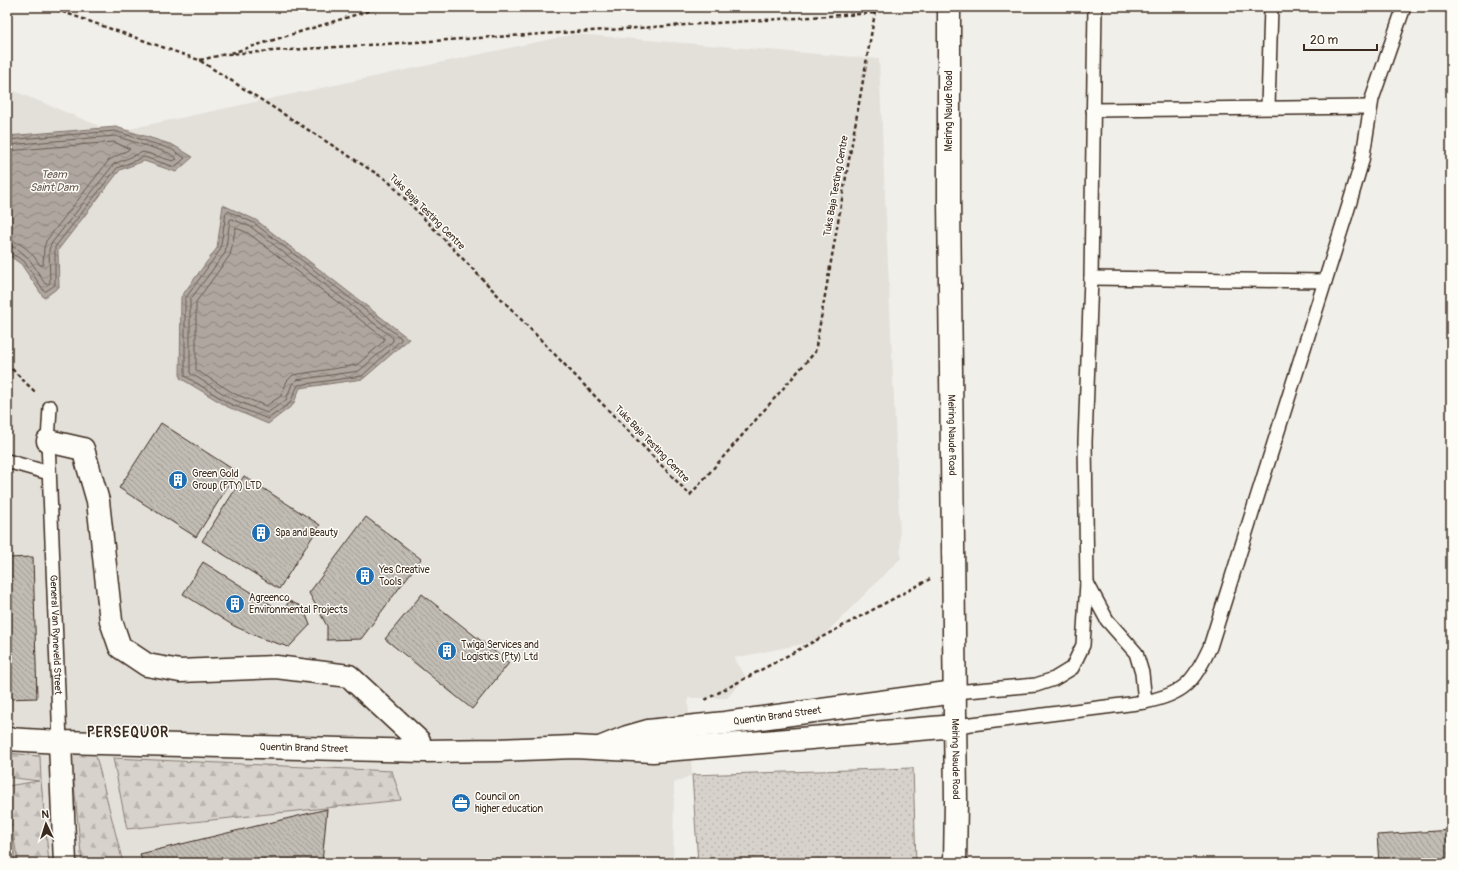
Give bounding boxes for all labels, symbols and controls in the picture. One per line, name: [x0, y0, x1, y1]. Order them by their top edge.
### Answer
scale bar: [1304, 26, 1377, 52]
text: 20 m: [1310, 33, 1339, 48]
street label: Meiring Naude Road: [943, 70, 955, 152]
street label: Tuks Baja Testing Centre: [821, 135, 851, 237]
water label: Team Saint Dam: [30, 168, 79, 194]
street label: Tuks Baja Testing Centre: [387, 172, 467, 252]
street label: Meiring Naude Road: [945, 394, 958, 476]
street label: Tuks Baja Testing Centre: [612, 403, 692, 485]
place label: Green Gold Group (PTY) LTD: [192, 468, 262, 492]
building icon: Green Gold Group (PTY) LTD: [167, 469, 189, 491]
building icon: Spa and Beauty: [250, 522, 272, 544]
place label: Spa and Beauty: [275, 527, 339, 539]
place label: Yes Creative Tools: [378, 564, 430, 588]
building icon: Yes Creative Tools: [354, 565, 376, 587]
street label: General Van Ryneveld Street: [47, 575, 64, 696]
place label: Agreenco Environmental Projects: [249, 592, 348, 616]
building icon: Agreenco Environmental Projects: [224, 593, 246, 615]
place label: Twiga Services and Logistics (Pty) Ltd: [461, 639, 539, 663]
building icon: Twiga Services and Logistics (Pty) Ltd: [436, 640, 458, 662]
street label: Quentin Brand Street: [733, 704, 823, 728]
street label: Meiring Naude Road: [949, 718, 962, 800]
district label: PERSEQUOR: [87, 724, 169, 741]
street label: Quentin Brand Street: [259, 741, 349, 755]
place label: Council on higher education: [475, 791, 543, 815]
office icon: Council on higher education: [450, 792, 472, 814]
north arrow: [26, 804, 66, 844]
text: N: [41, 808, 50, 821]

